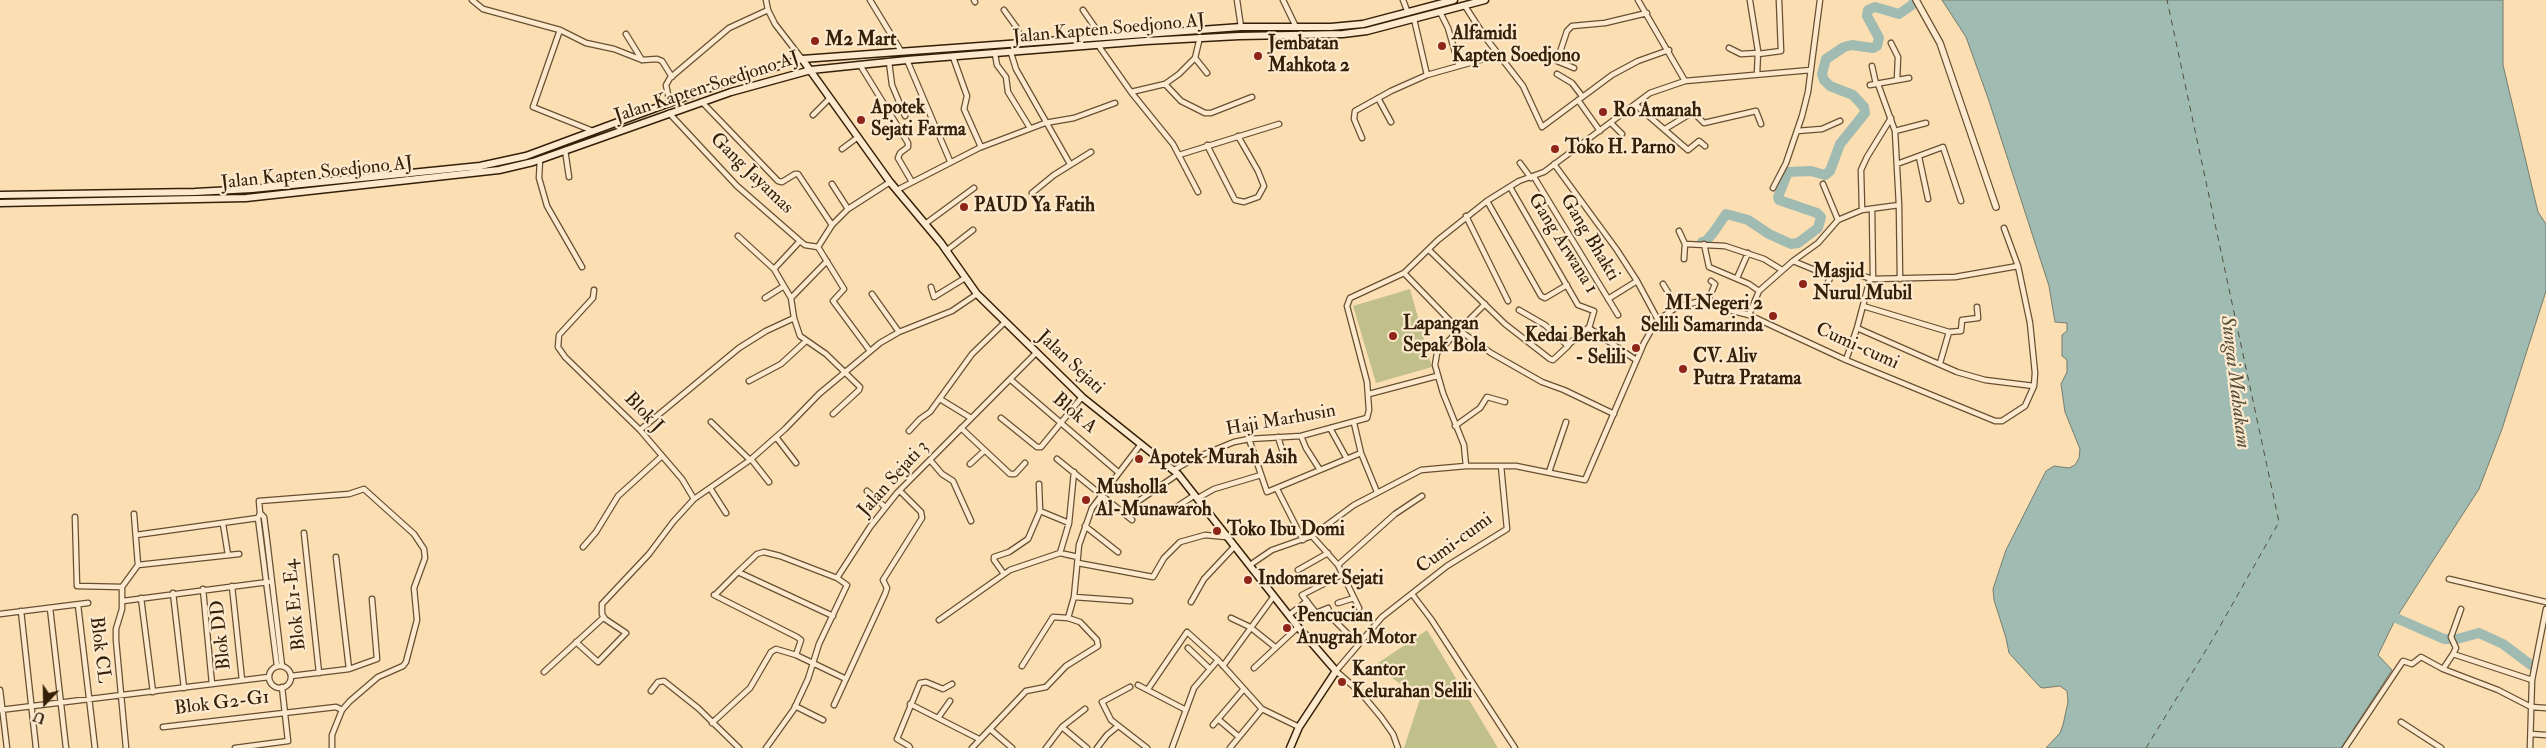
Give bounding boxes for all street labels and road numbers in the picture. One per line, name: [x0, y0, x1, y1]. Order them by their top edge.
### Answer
street label: Jalan Kapten Soedjono AJ: [1012, 10, 1206, 50]
street label: Jalan Kapten Soedjono AJ: [612, 47, 802, 129]
street label: Gang Jayamas: [705, 129, 797, 219]
street label: Jalan Kapten Soedjono AJ: [220, 153, 414, 195]
street label: Gang Arwana 1: [1522, 190, 1602, 298]
street label: Gang Bhakti: [1554, 190, 1624, 286]
street label: Cumi-cumi: [1812, 319, 1902, 375]
street label: Jalan Sejati: [1032, 326, 1108, 400]
street label: Blok J: [618, 388, 668, 438]
street label: Blok A: [1047, 389, 1101, 439]
street label: Haji Marhusin: [1224, 400, 1338, 442]
street label: Jalan Sejati 3: [854, 436, 934, 522]
street label: Cumi-cumi: [1412, 509, 1498, 579]
street label: Blok E1-E4: [280, 558, 312, 652]
street label: Blok DD: [207, 599, 237, 671]
street label: Blok CL: [84, 615, 114, 685]
street label: Blok G2-G1: [173, 687, 271, 721]

